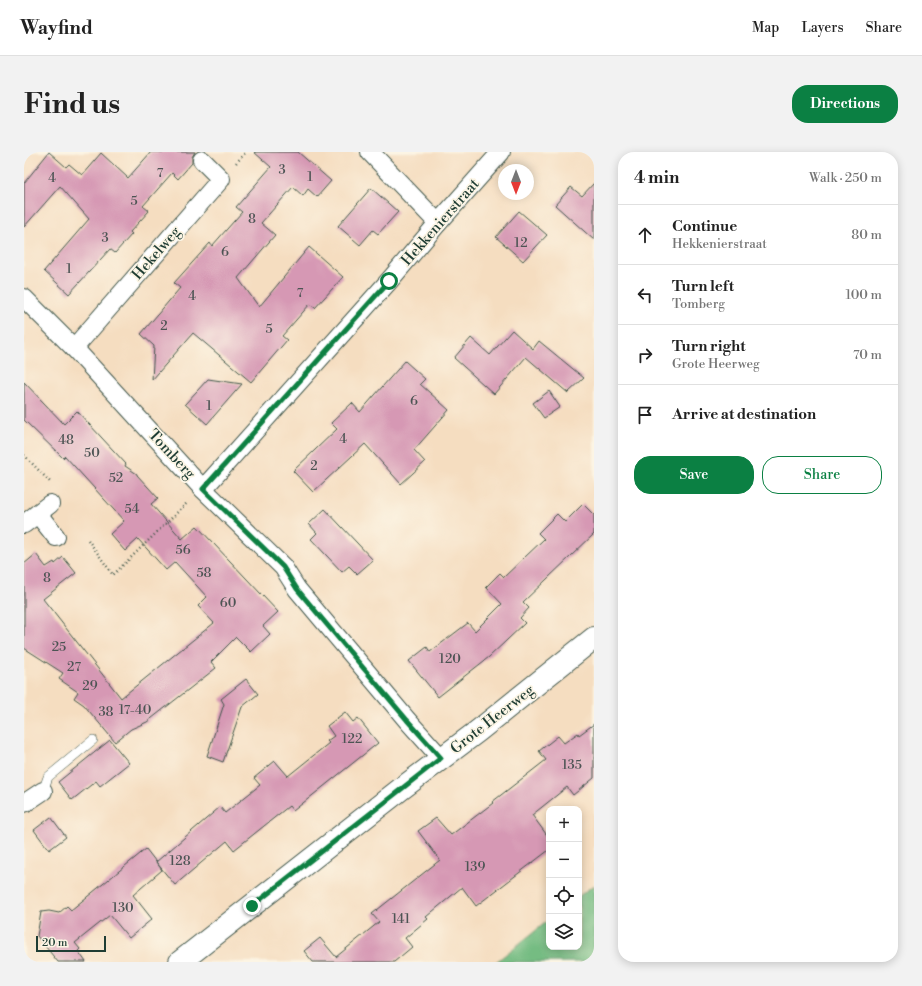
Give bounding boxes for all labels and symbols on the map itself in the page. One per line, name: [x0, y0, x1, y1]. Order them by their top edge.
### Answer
house number: 3: [278, 162, 286, 178]
north arrow: [498, 164, 534, 200]
house number: 7: [157, 165, 164, 181]
house number: 1: [307, 169, 313, 185]
house number: 4: [48, 170, 56, 186]
street label: Hekkenierstraat: [397, 174, 484, 270]
house number: 5: [130, 193, 138, 209]
house number: 8: [248, 211, 256, 227]
street label: Hekelweg: [128, 222, 185, 284]
house number: 3: [101, 230, 109, 246]
house number: 12: [514, 235, 528, 251]
house number: 6: [221, 244, 229, 260]
house number: 1: [66, 261, 72, 277]
route start: [380, 272, 398, 290]
house number: 7: [297, 285, 304, 301]
house number: 4: [188, 288, 196, 304]
house number: 2: [160, 318, 168, 334]
house number: 5: [265, 321, 273, 337]
house number: 6: [410, 393, 418, 409]
house number: 1: [206, 398, 212, 414]
street label: Tomberg: [144, 426, 200, 483]
house number: 4: [339, 431, 347, 447]
house number: 48: [58, 432, 74, 448]
house number: 50: [84, 445, 100, 461]
house number: 2: [310, 458, 318, 474]
house number: 52: [109, 470, 123, 486]
house number: 54: [124, 501, 140, 517]
house number: 56: [175, 542, 191, 558]
house number: 58: [196, 565, 212, 581]
house number: 8: [43, 570, 51, 586]
house number: 60: [220, 595, 237, 611]
house number: 25: [52, 639, 66, 655]
house number: 120: [439, 651, 461, 667]
house number: 27: [67, 659, 81, 675]
house number: 29: [82, 678, 98, 694]
street label: Grote Heerweg: [447, 681, 538, 758]
house number: 17-40: [119, 702, 152, 718]
house number: 38: [98, 704, 114, 720]
house number: 122: [342, 731, 362, 747]
house number: 135: [562, 757, 582, 773]
house number: 128: [169, 853, 191, 869]
house number: 139: [465, 859, 485, 875]
route end: [243, 897, 261, 915]
house number: 130: [112, 900, 134, 916]
house number: 141: [392, 911, 411, 927]
scale bar: [36, 934, 106, 953]

